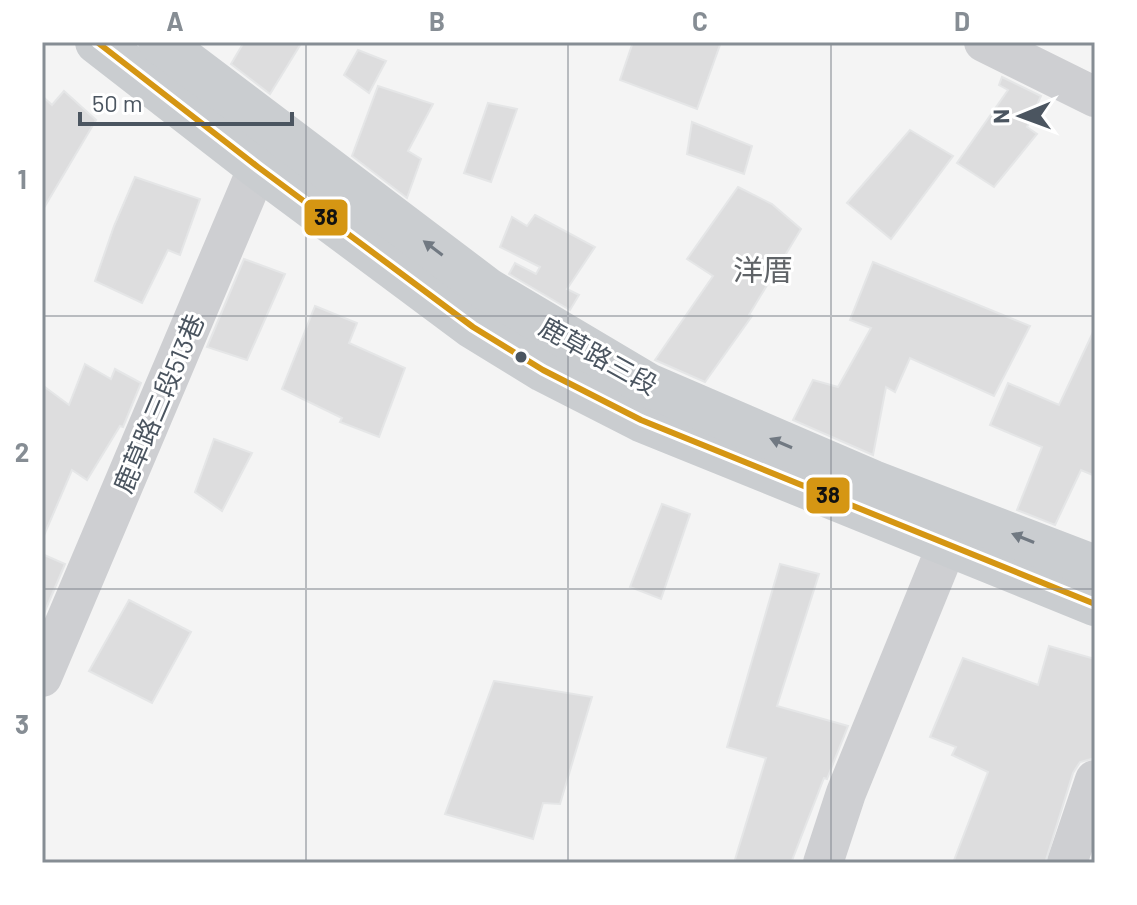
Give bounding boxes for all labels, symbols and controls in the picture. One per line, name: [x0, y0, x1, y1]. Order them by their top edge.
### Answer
text: A: [166, 5, 184, 36]
text: B: [429, 5, 445, 36]
text: C: [692, 5, 708, 36]
text: D: [954, 5, 970, 36]
scale bar: [80, 76, 292, 126]
north arrow: [981, 76, 1061, 156]
text: 50 m: [92, 88, 143, 117]
text: N: [987, 109, 1013, 124]
text: 1: [17, 163, 27, 194]
line badge: 38: [303, 198, 349, 237]
text: 38: [314, 203, 338, 229]
one-way arrow: [423, 241, 443, 257]
district label: 洋厝: [733, 251, 793, 287]
street label: 鹿草路三段513巷: [106, 309, 210, 497]
street label: 鹿草路三段: [535, 310, 663, 400]
unlabelled marker: [513, 349, 529, 365]
text: 2: [15, 436, 29, 467]
one-way arrow: [769, 437, 792, 450]
line badge: 38: [805, 476, 851, 515]
text: 38: [816, 481, 840, 507]
one-way arrow: [1011, 532, 1035, 545]
text: 3: [15, 708, 29, 739]

